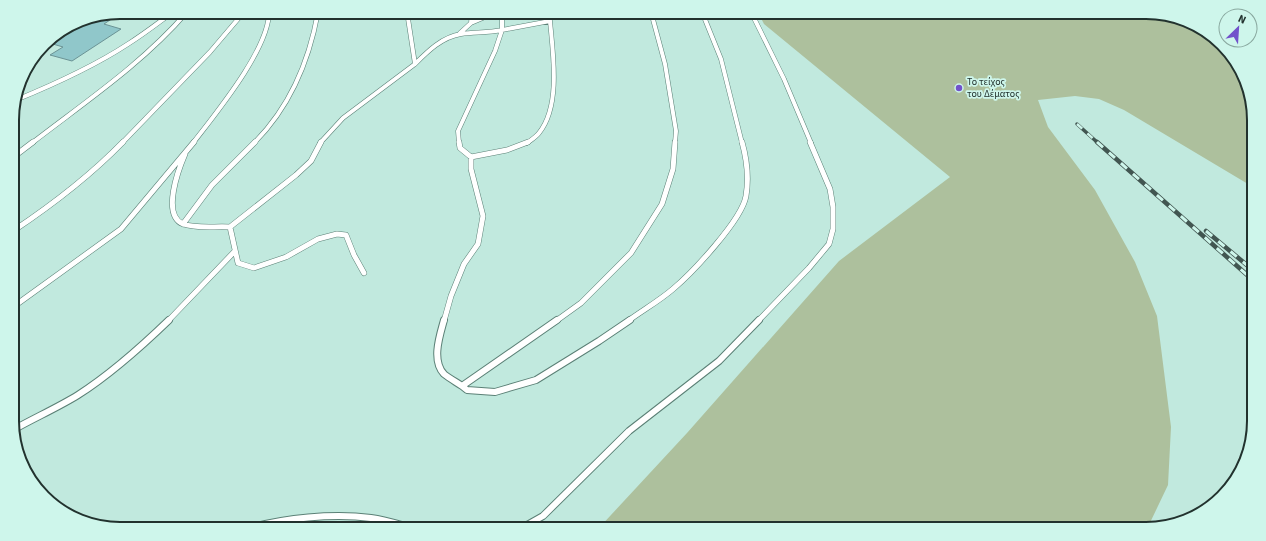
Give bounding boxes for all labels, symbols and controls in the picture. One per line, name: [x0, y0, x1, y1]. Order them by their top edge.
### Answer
north arrow: [1218, 8, 1258, 48]
text: N: [1236, 11, 1249, 28]
place label: Το τείχος του Δέματος: [967, 75, 1020, 101]
marker: Το τείχος του Δέματος: [954, 83, 964, 93]

